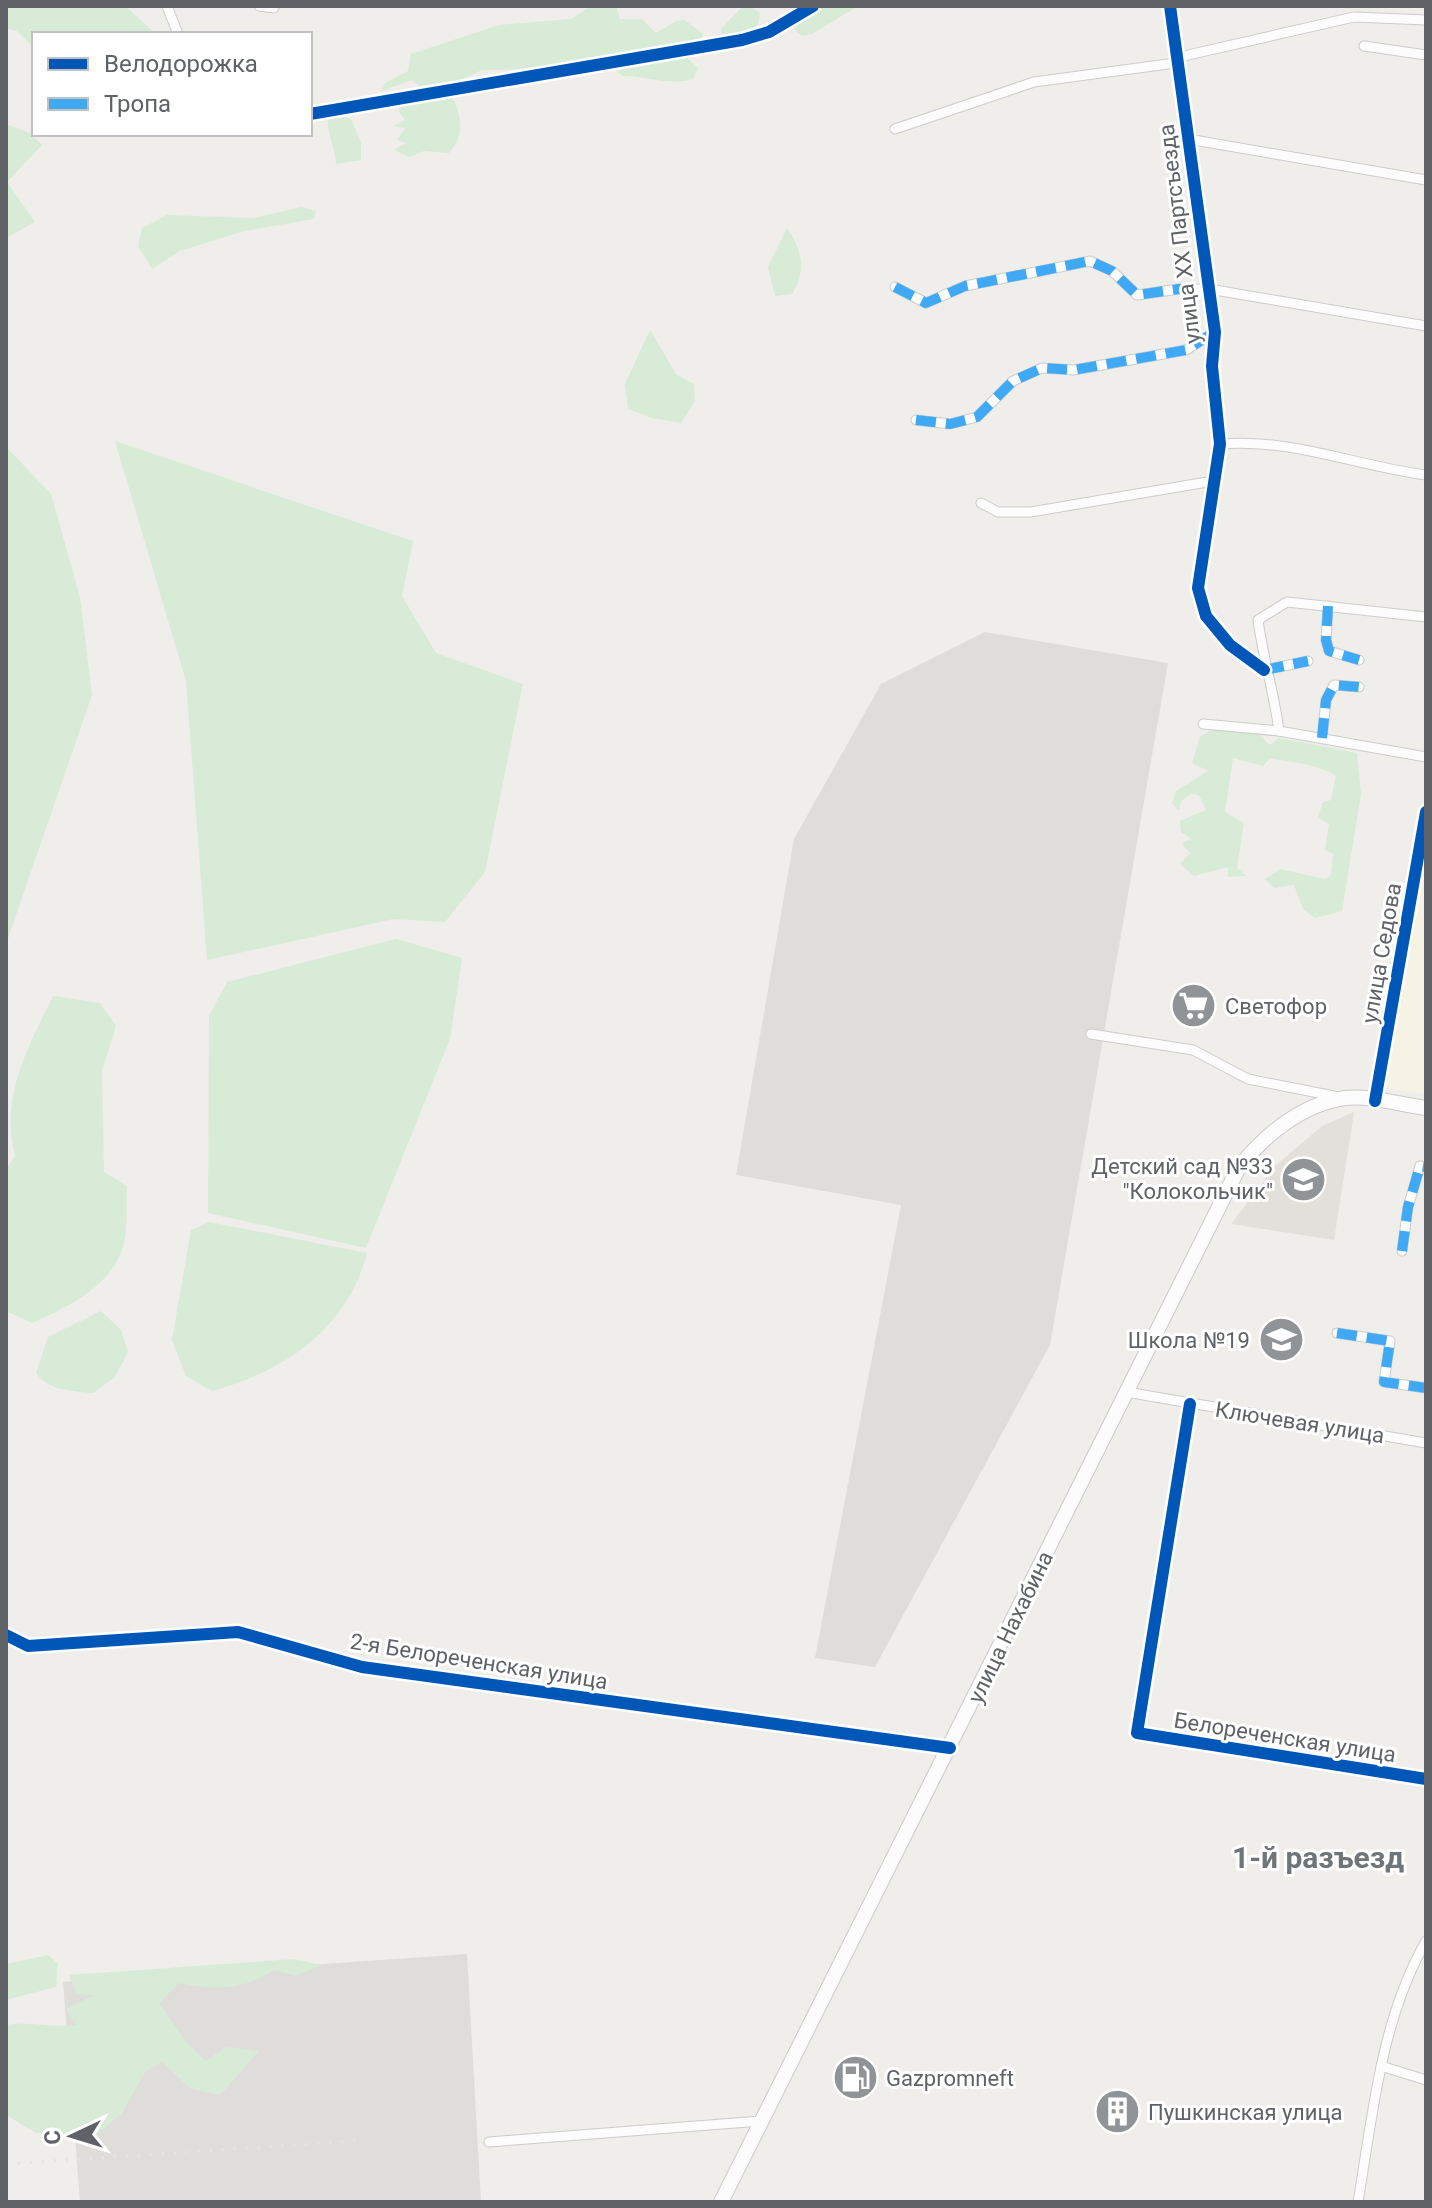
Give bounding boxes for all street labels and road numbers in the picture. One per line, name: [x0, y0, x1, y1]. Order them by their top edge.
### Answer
street label: улица XX Партсъезда: [1154, 123, 1205, 345]
street label: улица Седова: [1357, 881, 1406, 1025]
street label: Ключевая улица: [1214, 1397, 1386, 1448]
street label: улица Нахабина: [963, 1547, 1058, 1707]
street label: 2-я Белореченская улица: [348, 1629, 609, 1694]
street label: Белореченская улица: [1172, 1708, 1398, 1767]

